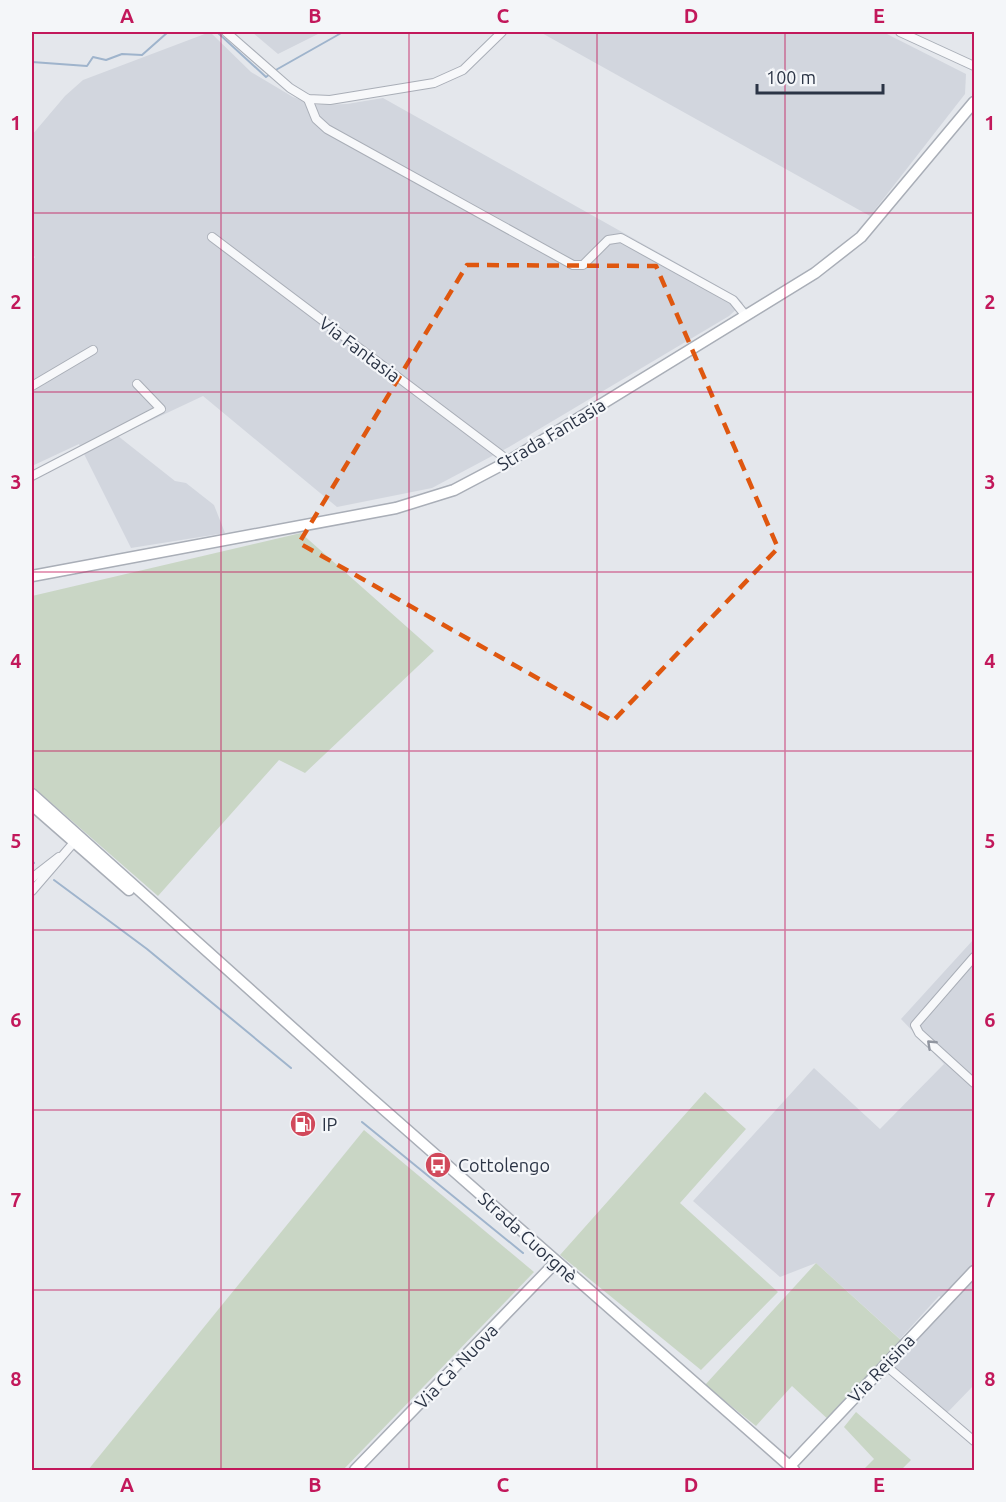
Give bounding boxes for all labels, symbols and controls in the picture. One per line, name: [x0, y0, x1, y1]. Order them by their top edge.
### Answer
text: A: [120, 4, 134, 27]
text: B: [308, 4, 322, 27]
text: C: [497, 4, 510, 27]
text: D: [684, 4, 698, 27]
text: E: [873, 4, 885, 27]
scale bar: [757, 57, 883, 95]
text: 100 m: [766, 67, 816, 87]
text: 1: [10, 111, 22, 134]
text: 1: [984, 111, 996, 134]
text: 2: [10, 290, 22, 313]
text: 2: [984, 290, 996, 313]
street label: Via Fantasia: [316, 312, 404, 386]
street label: Strada Fantasia: [493, 394, 609, 474]
text: 3: [10, 470, 22, 493]
text: 3: [984, 470, 996, 493]
text: 4: [10, 649, 22, 672]
text: 4: [984, 649, 996, 672]
text: 5: [10, 829, 22, 852]
text: 5: [984, 829, 996, 852]
text: 6: [10, 1008, 22, 1031]
text: 6: [984, 1008, 996, 1031]
one-way arrow: [928, 1040, 938, 1051]
fuel station icon: IP: [288, 1109, 318, 1139]
place label: IP: [322, 1114, 338, 1134]
bus stop icon: Cottolengo: [423, 1150, 453, 1180]
place label: Cottolengo: [458, 1155, 550, 1175]
text: 7: [10, 1188, 22, 1211]
street label: Strada Cuorgnè: [475, 1188, 581, 1286]
text: 7: [984, 1188, 996, 1211]
street label: Via Ca' Nuova: [411, 1320, 501, 1412]
street label: Via Reisina: [844, 1330, 918, 1406]
text: 8: [10, 1367, 22, 1390]
text: 8: [984, 1367, 996, 1390]
text: A: [120, 1473, 134, 1496]
text: B: [308, 1473, 322, 1496]
text: C: [497, 1473, 510, 1496]
text: D: [684, 1473, 698, 1496]
text: E: [873, 1473, 885, 1496]

